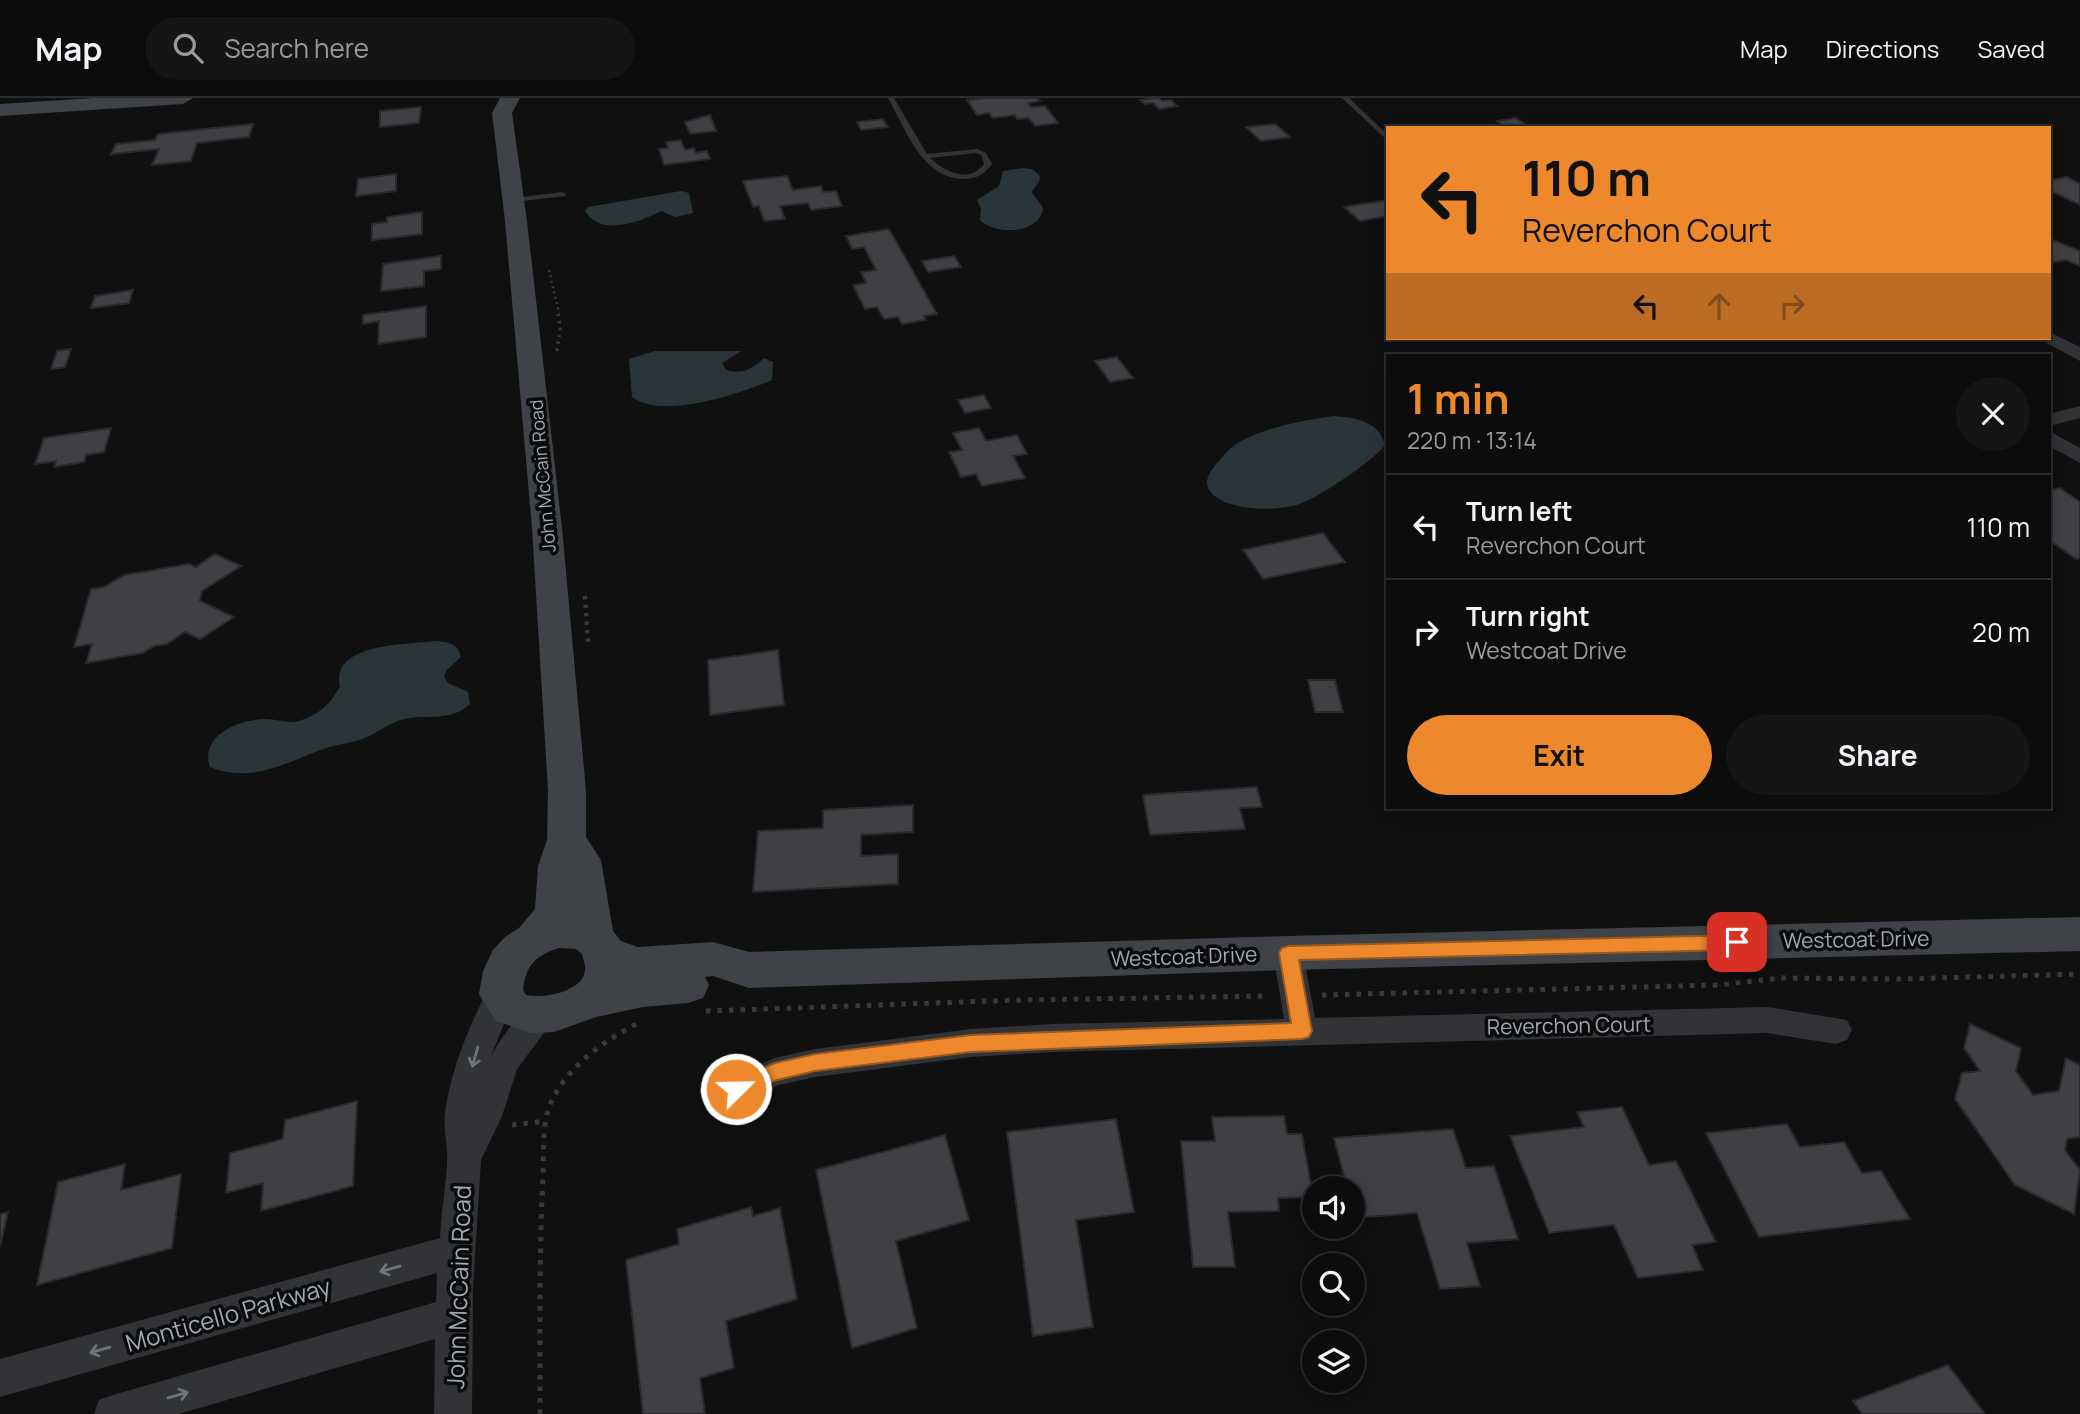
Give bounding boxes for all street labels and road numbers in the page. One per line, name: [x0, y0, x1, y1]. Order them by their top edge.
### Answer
street label: John McCain Road: [523, 399, 561, 553]
street label: Westcoat Drive: [1782, 924, 1930, 954]
street label: Westcoat Drive: [1110, 939, 1258, 973]
street label: Reverchon Court: [1487, 1010, 1651, 1040]
street label: John McCain Road: [438, 1184, 478, 1390]
street label: Monticello Parkway: [122, 1269, 335, 1359]

